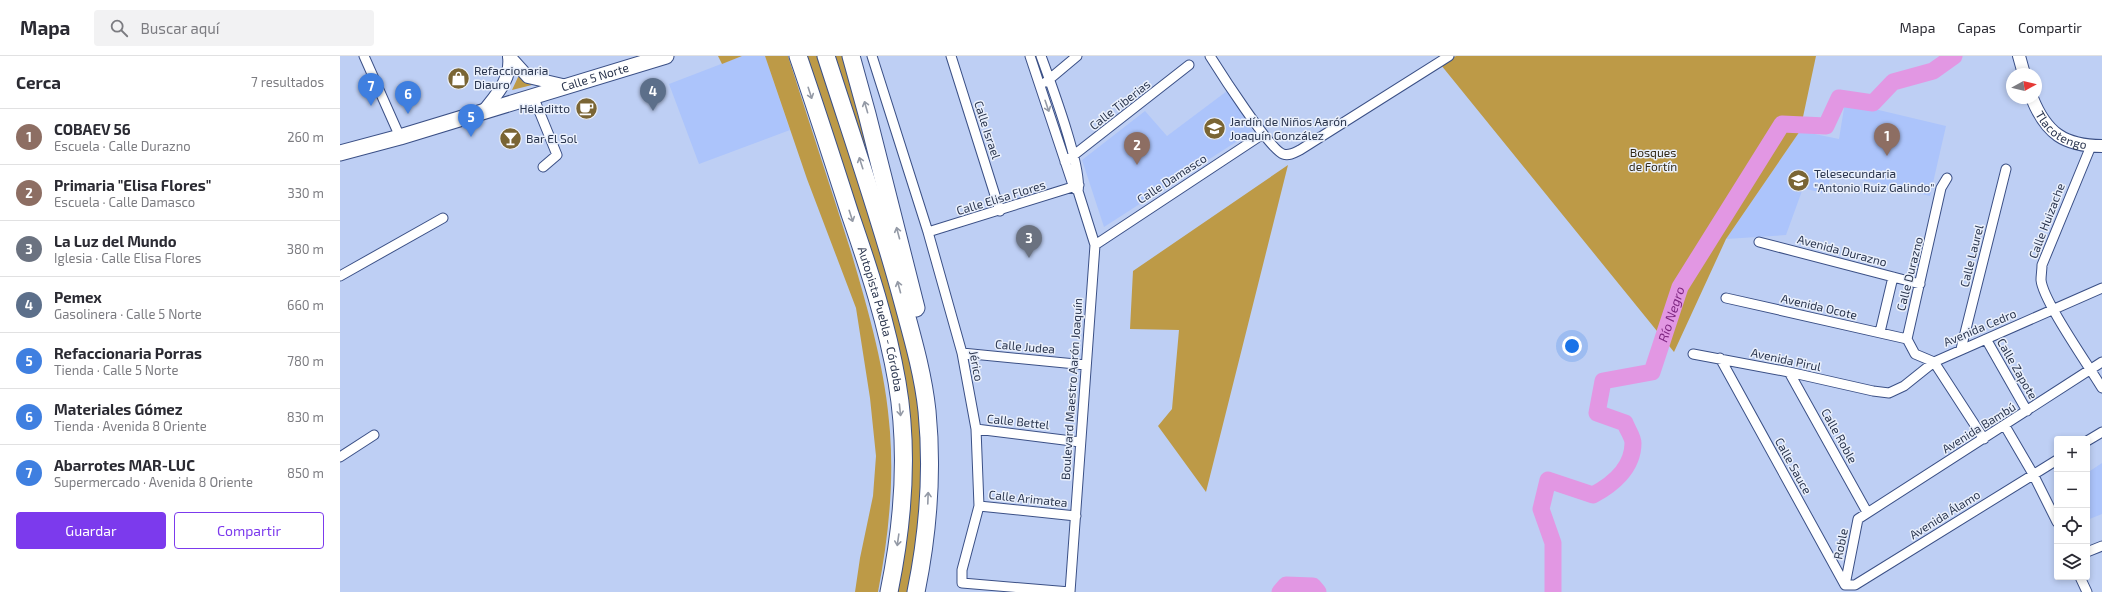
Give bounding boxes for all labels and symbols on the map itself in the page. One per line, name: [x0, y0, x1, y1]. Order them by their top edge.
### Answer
street label: Calle 5 Norte: [559, 60, 630, 94]
place label: Refaccionaria Diauro: [474, 63, 548, 91]
shop icon: Refaccionaria Diauro: [446, 65, 472, 91]
north arrow: [2006, 68, 2042, 104]
pin: 7: [358, 73, 384, 106]
street label: Calle Tiberias: [1086, 76, 1152, 132]
pin: 4: [640, 78, 666, 111]
pin: 6: [395, 81, 421, 114]
one-way arrow: [807, 87, 815, 99]
cafe icon: Heladitto: [573, 96, 599, 122]
street label: Calle Israel: [972, 99, 1004, 161]
one-way arrow: [1043, 100, 1051, 112]
place label: Heladitto: [520, 101, 570, 115]
one-way arrow: [861, 101, 869, 114]
pin: 5: [458, 104, 484, 137]
street label: Tlacotengo: [2033, 108, 2088, 151]
place label: Jardín de Niños Aarón Joaquín González: [1230, 114, 1347, 142]
school or university icon: Jardín de Niños Aarón Joaquín González: [1201, 116, 1227, 142]
pin: 1: [1874, 123, 1900, 156]
bar icon: Bar El Sol: [498, 126, 524, 152]
place label: Bar El Sol: [526, 131, 577, 145]
pin: 2: [1124, 132, 1150, 165]
park label: Bosques de Fortín: [1629, 145, 1677, 173]
street label: Calle Damasco: [1134, 150, 1209, 206]
one-way arrow: [857, 157, 864, 170]
place label: Telesecundaria "Antonio Ruiz Galindo": [1814, 166, 1934, 194]
school or university icon: Telesecundaria "Antonio Ruiz Galindo": [1785, 168, 1811, 194]
street label: Calle Elisa Flores: [955, 177, 1047, 217]
street label: Calle Huizache: [2025, 181, 2067, 260]
one-way arrow: [848, 210, 856, 222]
street label: Calle Laurel: [1957, 223, 1986, 288]
pin: 3: [1016, 225, 1042, 258]
one-way arrow: [894, 227, 901, 240]
street label: Avenida Durazno: [1796, 231, 1889, 269]
street label: Calle Durazno: [1893, 235, 1925, 312]
street label: Autopista Puebla - Córdoba: [856, 245, 906, 392]
one-way arrow: [895, 281, 902, 294]
water label: Río Negro: [1654, 284, 1688, 344]
street label: Avenida Ocote: [1780, 290, 1859, 322]
street label: Boulevard Maestro Aarón Joaquín: [1058, 297, 1084, 480]
street label: Avenida Cedro: [1941, 305, 2018, 349]
street label: Calle Judea: [994, 336, 1056, 356]
your location: [1562, 336, 1582, 356]
street label: Calle Zapote: [1995, 336, 2041, 401]
street label: Avenida Pirul: [1750, 345, 1823, 373]
street label: Jérico: [967, 349, 987, 382]
street label: Avenida Bambú: [1939, 399, 2018, 455]
one-way arrow: [896, 403, 904, 416]
street label: Calle Roble: [1819, 406, 1861, 465]
street label: Calle Bettel: [986, 411, 1050, 431]
street label: Calle Sauce: [1773, 435, 1815, 496]
street label: Calle Arimatea: [988, 487, 1068, 509]
street label: Avenida Álamo: [1907, 487, 1983, 541]
one-way arrow: [925, 492, 932, 505]
street label: Roble: [1830, 527, 1850, 560]
one-way arrow: [894, 533, 902, 546]

